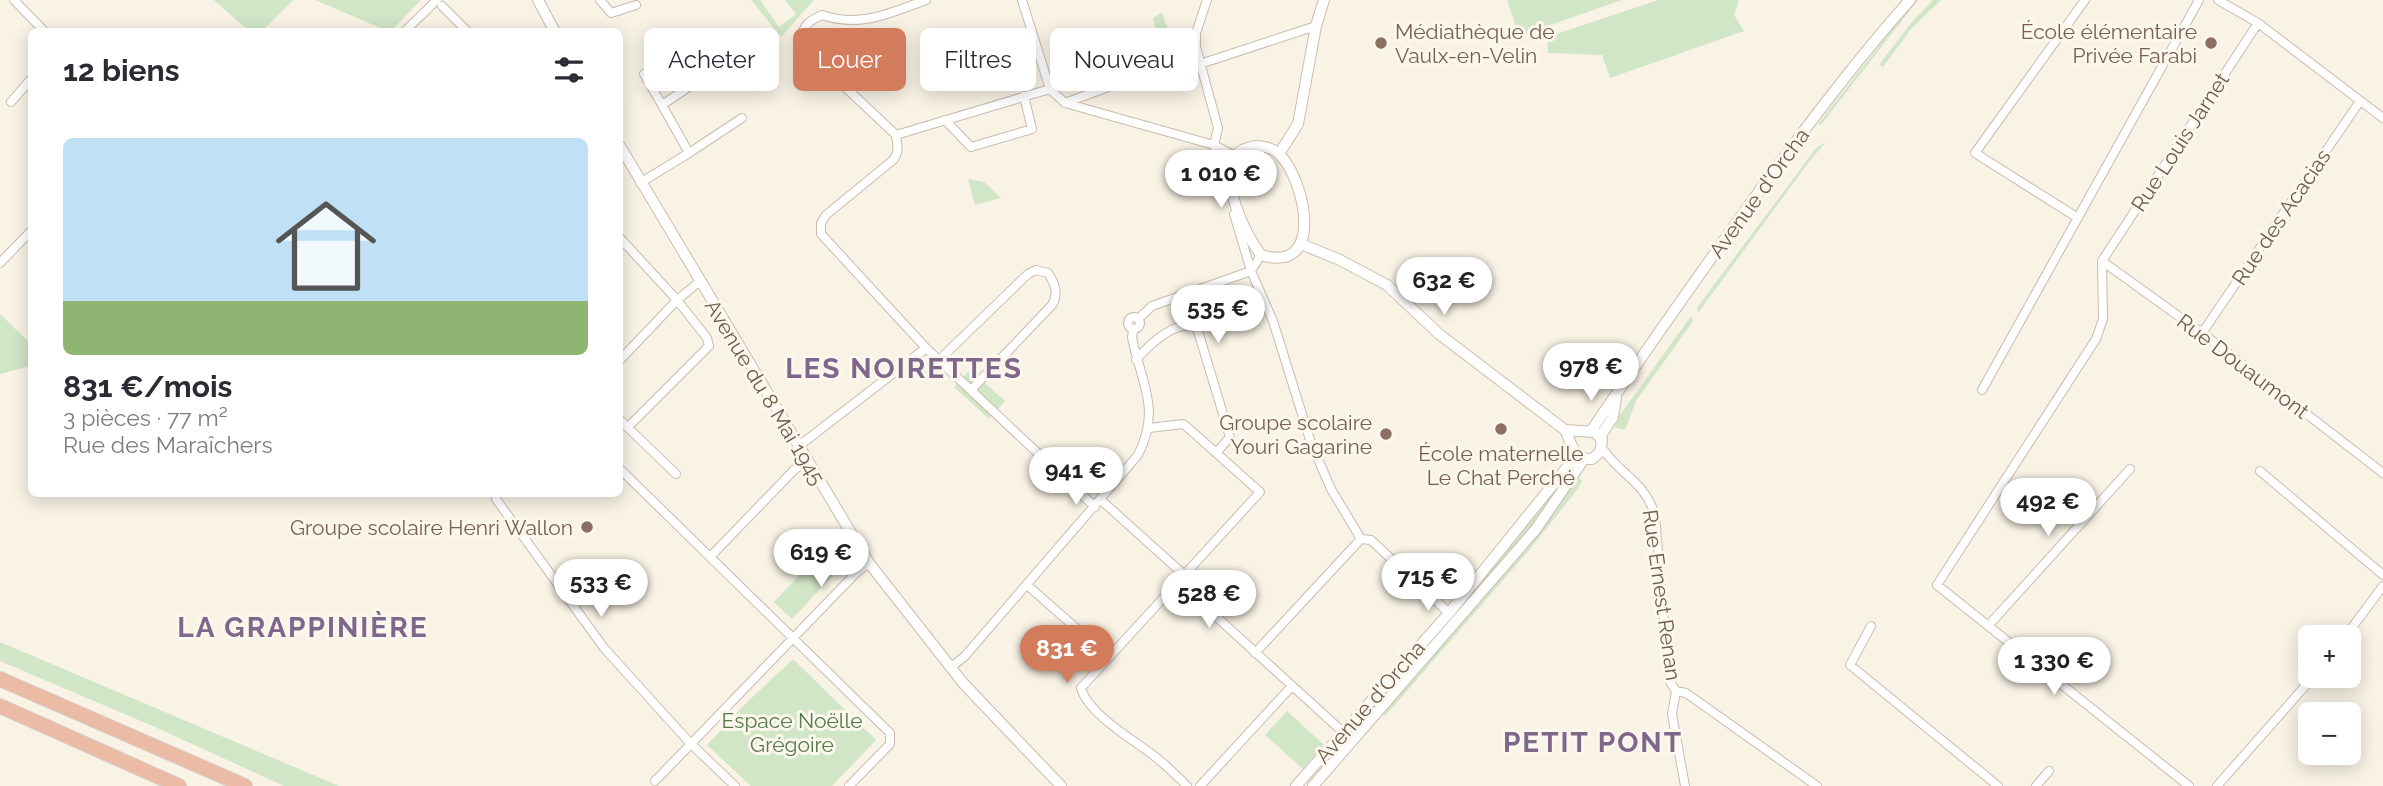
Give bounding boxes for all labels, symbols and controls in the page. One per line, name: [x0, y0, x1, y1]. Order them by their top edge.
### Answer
place label: Médiathèque de Vaulx-en-Velin: [1395, 19, 1555, 68]
place label: École élémentaire Privée Farabi: [2021, 19, 2197, 68]
chip: Acheter: [644, 28, 779, 91]
chip: Louer: [793, 28, 906, 91]
chip: Filtres: [920, 28, 1036, 91]
chip: Nouveau: [1050, 28, 1198, 91]
marker: Médiathèque de Vaulx-en-Velin: [1373, 35, 1389, 51]
marker: École élémentaire Privée Farabi: [2203, 35, 2219, 51]
icon: filters: [550, 51, 588, 89]
text: 12 biens: [63, 53, 180, 88]
street label: Rue Louis Jarnet: [2126, 68, 2234, 216]
street label: Avenue d'Orcha: [1704, 123, 1814, 263]
street label: Rue des Acacias: [2226, 144, 2336, 290]
pin: 1 010 €: [1156, 150, 1286, 210]
text: 1 010 €: [1181, 159, 1261, 186]
icon: home: [263, 183, 389, 309]
pin: 632 €: [1395, 258, 1493, 317]
text: 632 €: [1412, 266, 1476, 293]
pin: 535 €: [1169, 286, 1267, 345]
text: 535 €: [1187, 294, 1249, 321]
street label: Avenue du 8 Mai 1945: [700, 295, 830, 489]
street label: Rue Douaumont: [2172, 308, 2314, 424]
pin: 978 €: [1542, 344, 1640, 403]
district label: LES NOIRETTES: [785, 352, 1023, 385]
text: 978 €: [1559, 352, 1623, 379]
text: 831 €/mois: [63, 369, 232, 404]
text: 3 pièces · 77 m²: [63, 404, 228, 431]
place label: Groupe scolaire Youri Gagarine: [1219, 410, 1372, 459]
marker: École maternelle Le Chat Perché: [1493, 421, 1509, 437]
marker: Groupe scolaire Youri Gagarine: [1378, 426, 1394, 442]
text: Rue des Maraîchers: [63, 431, 273, 458]
place label: École maternelle Le Chat Perché: [1418, 441, 1584, 490]
pin: 941 €: [1027, 448, 1125, 507]
text: 941 €: [1045, 456, 1107, 483]
pin: 492 €: [1999, 478, 2097, 538]
text: 492 €: [2016, 487, 2080, 514]
street label: Rue Ernest Renan: [1638, 508, 1686, 682]
place label: Groupe scolaire Henri Wallon: [290, 515, 573, 540]
marker: Groupe scolaire Henri Wallon: [579, 519, 595, 535]
pin: 619 €: [772, 530, 870, 589]
text: 619 €: [790, 538, 852, 565]
pin: 715 €: [1379, 554, 1477, 613]
pin: 533 €: [552, 560, 650, 619]
text: 715 €: [1398, 562, 1458, 589]
text: 533 €: [570, 568, 632, 595]
pin: 528 €: [1160, 570, 1258, 630]
text: 528 €: [1177, 579, 1241, 606]
district label: LA GRAPPINIÈRE: [177, 611, 429, 644]
map controls: [2298, 625, 2361, 765]
button: +: [2298, 625, 2361, 688]
pin: 831 €: [1018, 626, 1116, 685]
text: 831 €: [1036, 634, 1098, 661]
street label: Avenue d'Orcha: [1310, 636, 1430, 768]
pin: 1 330 €: [1989, 638, 2119, 697]
text: 1 330 €: [2014, 646, 2094, 673]
button: −: [2298, 702, 2361, 765]
park label: Espace Noëlle Grégoire: [721, 708, 863, 757]
district label: PETIT PONT: [1503, 726, 1683, 759]

